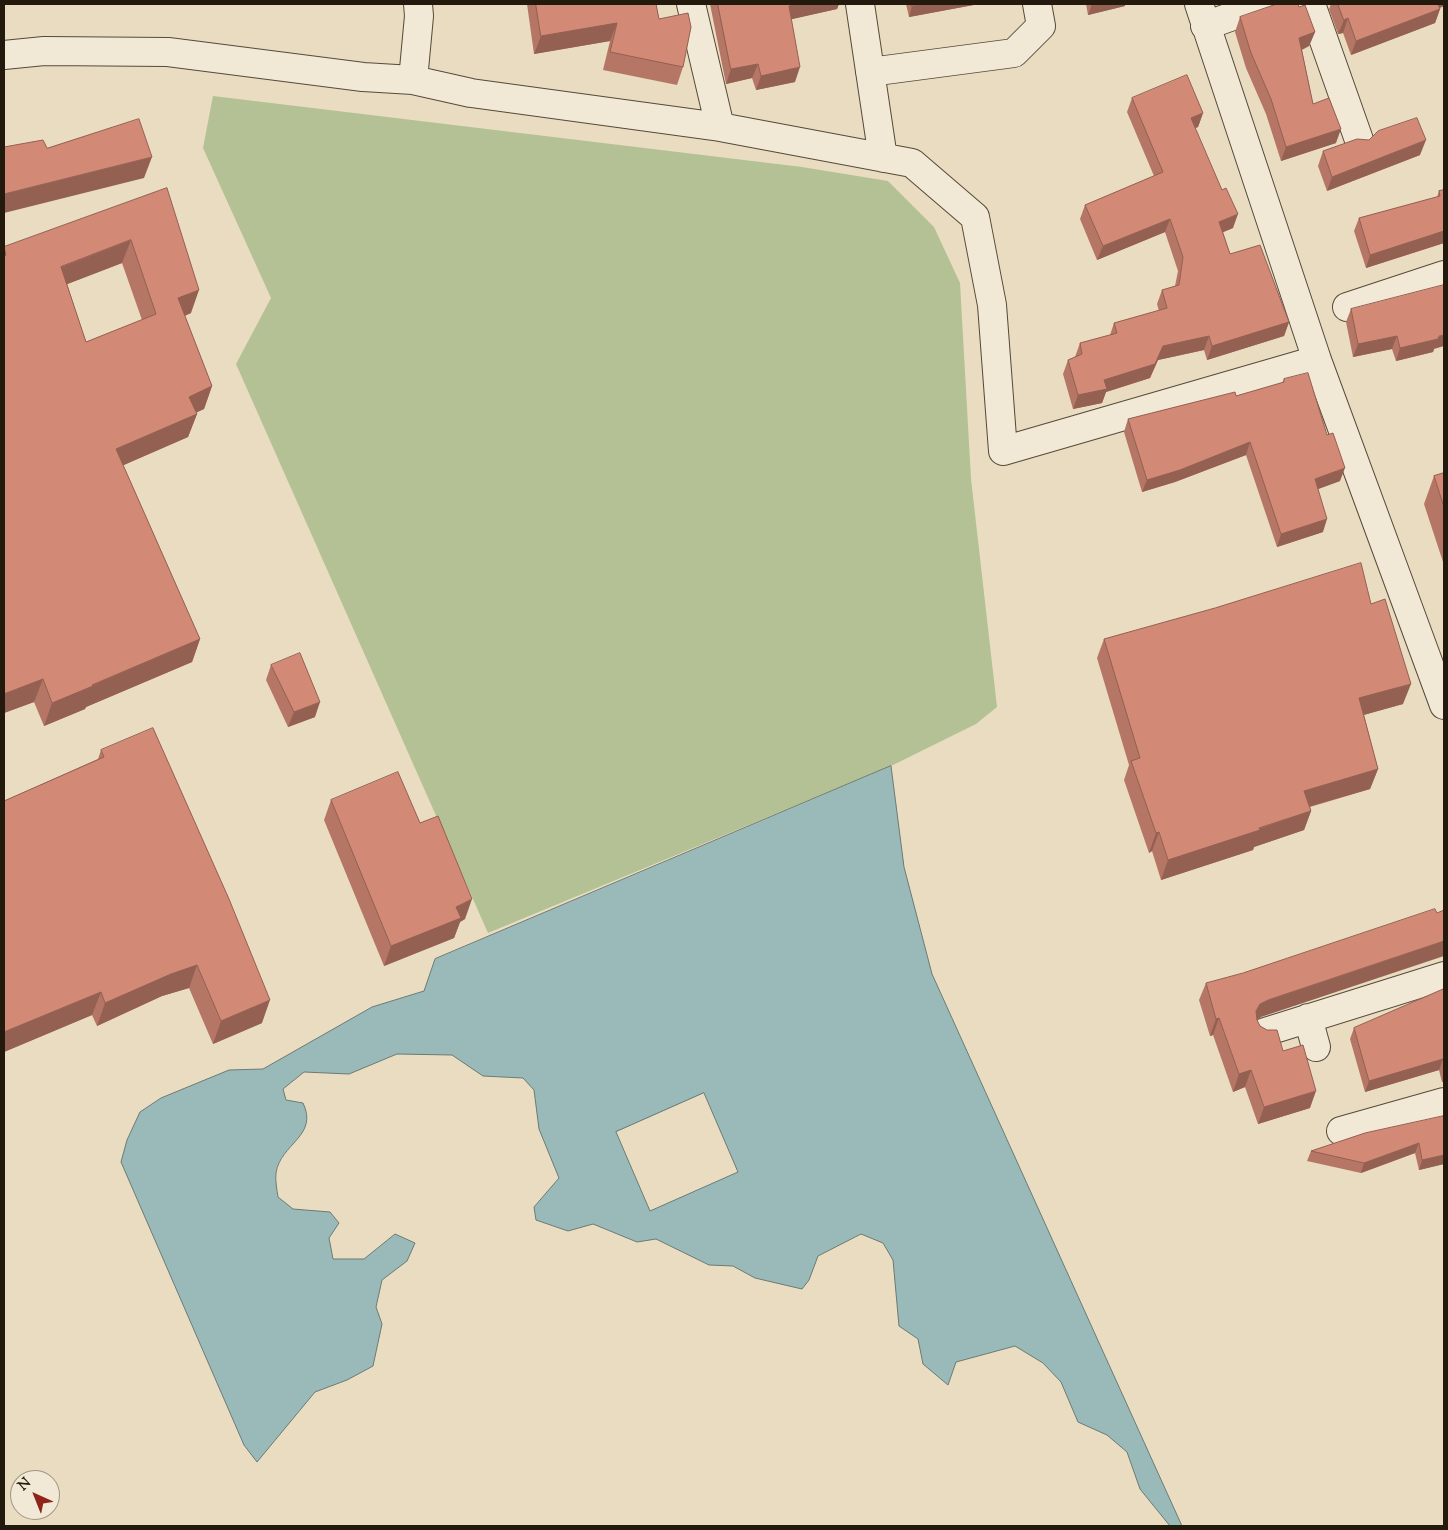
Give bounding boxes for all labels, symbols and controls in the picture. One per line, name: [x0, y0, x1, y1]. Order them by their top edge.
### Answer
north arrow: [10, 1470, 60, 1520]
text: N: [14, 1474, 36, 1496]

